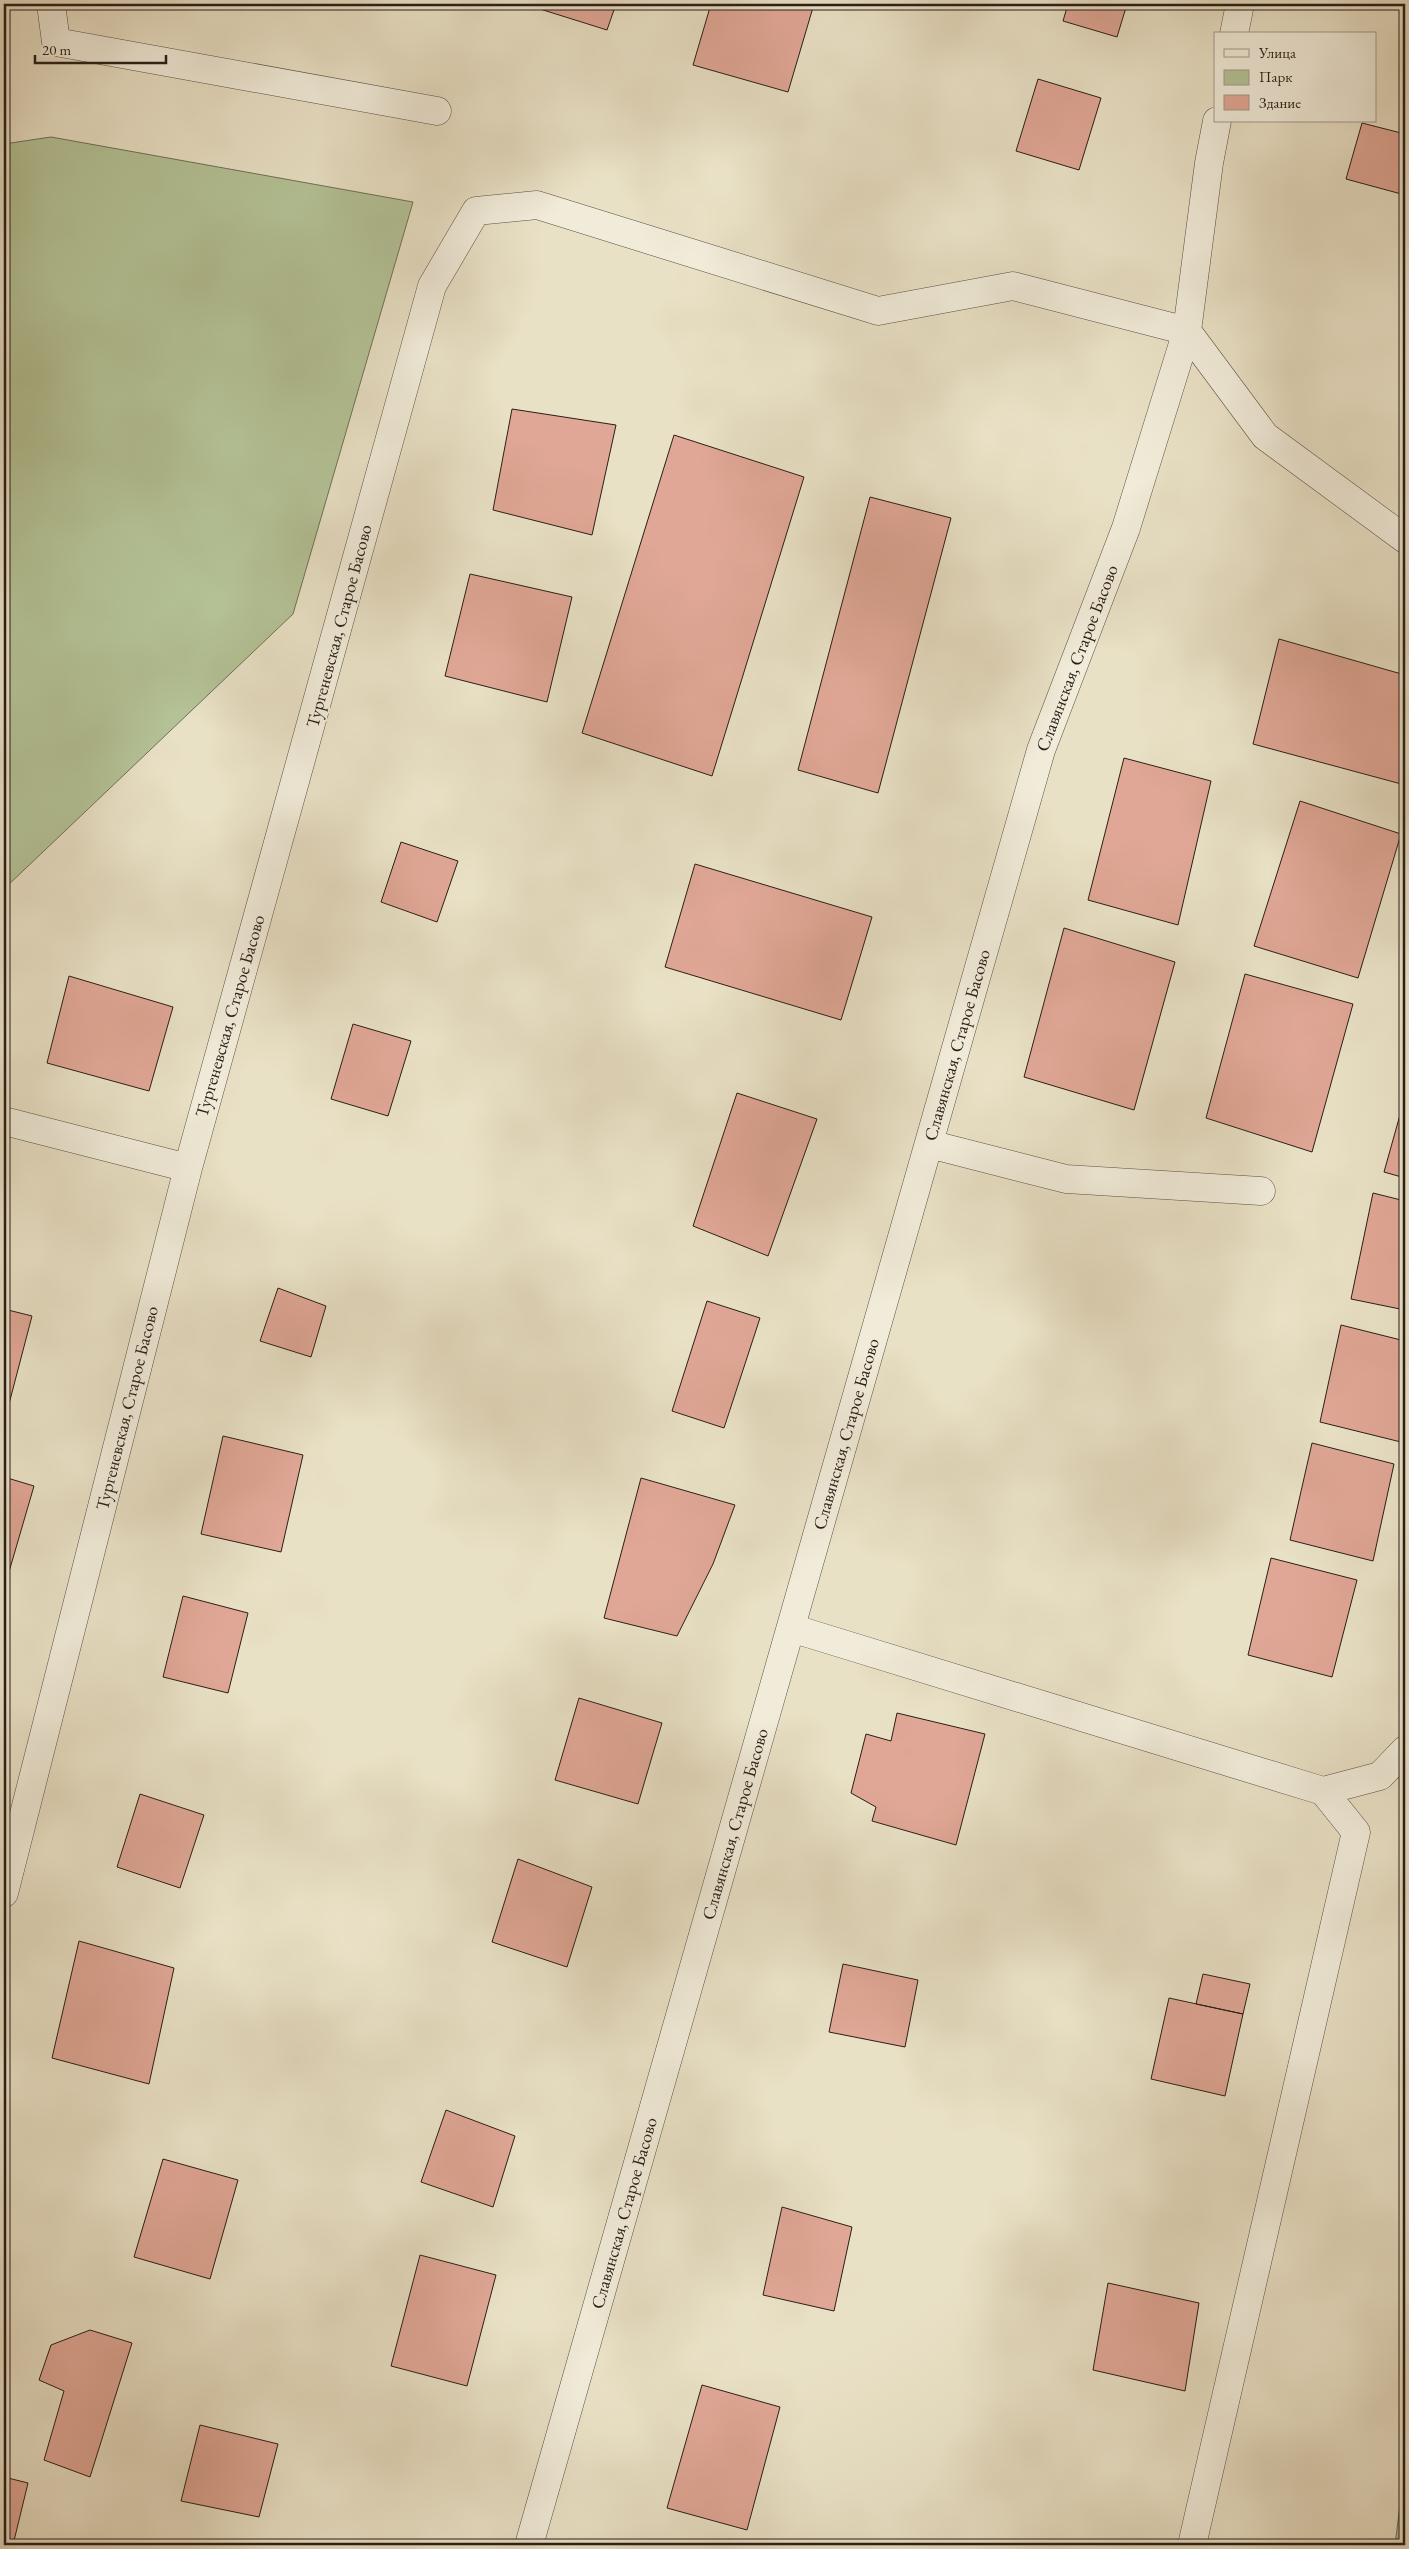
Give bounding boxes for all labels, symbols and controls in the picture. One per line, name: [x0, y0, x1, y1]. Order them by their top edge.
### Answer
scale bar: [35, 32, 166, 64]
legend: [1214, 32, 1376, 122]
text: 20 m: [42, 40, 71, 59]
text: Улица: [1258, 43, 1296, 62]
text: Парк: [1259, 67, 1292, 86]
text: Здание: [1259, 93, 1301, 112]
street label: Тургеневская, Старое Басово: [300, 522, 377, 730]
street label: Славянская, Старое Басово: [1030, 561, 1123, 755]
street label: Тургеневская, Старое Басово: [190, 912, 269, 1120]
street label: Славянская, Старое Басово: [918, 946, 995, 1143]
street label: Тургеневская, Старое Басово: [90, 1303, 163, 1512]
street label: Славянская, Старое Басово: [807, 1335, 884, 1532]
street label: Славянская, Старое Басово: [696, 1725, 773, 1922]
street label: Славянская, Старое Басово: [585, 2114, 662, 2311]

